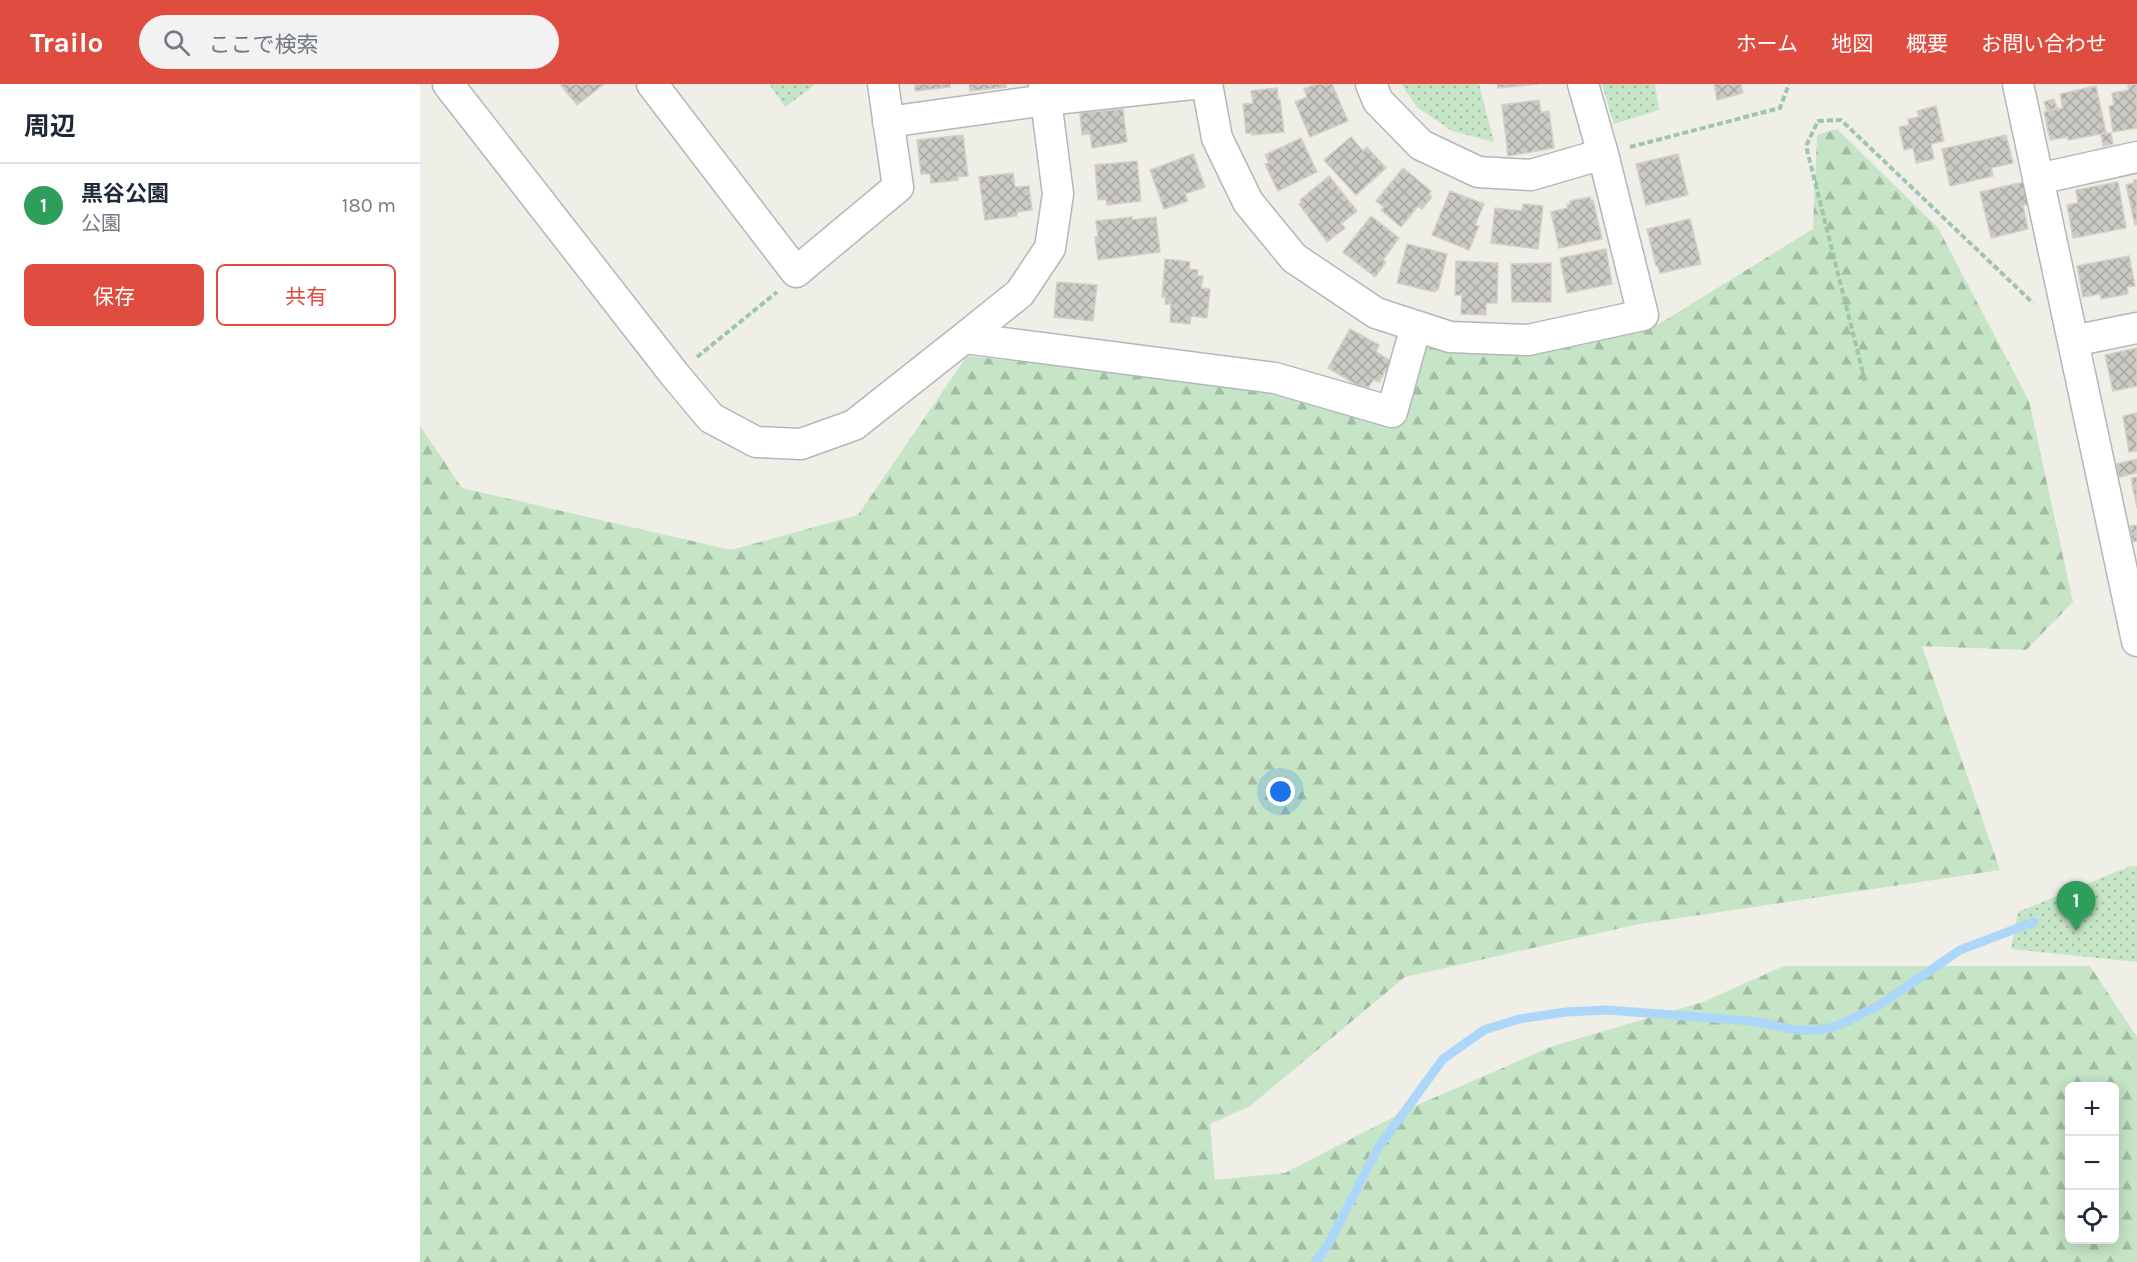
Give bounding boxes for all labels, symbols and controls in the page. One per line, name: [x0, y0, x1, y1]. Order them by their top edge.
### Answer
search box: [139, 15, 559, 69]
text: Trailo: [30, 26, 103, 59]
icon: search: [160, 26, 193, 59]
text: ここで検索: [208, 32, 318, 58]
text: ホーム: [1736, 32, 1798, 56]
text: 地図: [1831, 32, 1873, 56]
text: 概要: [1906, 32, 1948, 56]
text: お問い合わせ: [1981, 32, 2107, 56]
text: 周辺: [24, 111, 76, 142]
text: 黒谷公園: [81, 181, 169, 207]
text: 1: [40, 194, 47, 217]
text: 180 m: [342, 194, 396, 217]
text: 公園: [81, 212, 121, 235]
button: 保存: [24, 264, 204, 326]
button: 共有: [216, 264, 396, 326]
your location: [1266, 777, 1295, 806]
pin: 1: [2056, 882, 2096, 931]
map controls: [2065, 1082, 2119, 1244]
button: +: [2065, 1082, 2119, 1136]
button: −: [2065, 1136, 2119, 1190]
button: locate: [2065, 1190, 2119, 1244]

